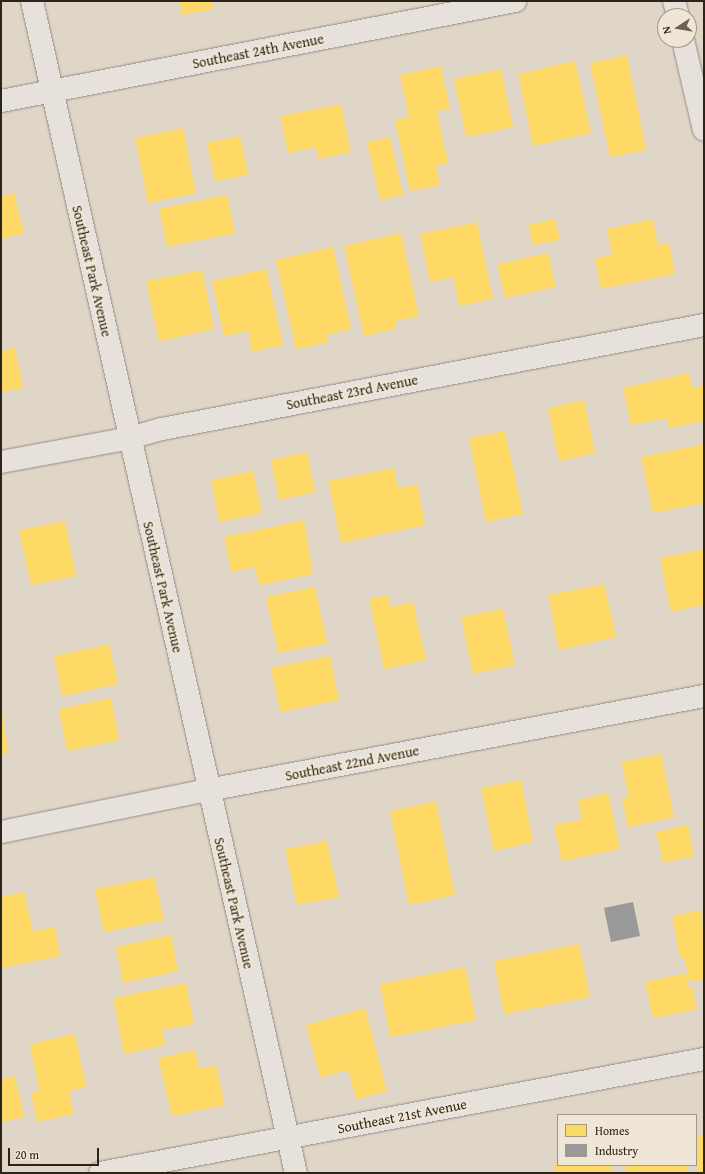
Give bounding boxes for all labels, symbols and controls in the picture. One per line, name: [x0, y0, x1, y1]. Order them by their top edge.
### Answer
north arrow: [657, 8, 697, 48]
text: N: [658, 25, 675, 36]
street label: Southeast 24th Avenue: [191, 30, 325, 72]
street label: Southeast Park Avenue: [69, 204, 115, 338]
street label: Southeast 23rd Avenue: [285, 371, 419, 413]
street label: Southeast Park Avenue: [140, 520, 186, 654]
street label: Southeast 22nd Avenue: [284, 742, 420, 784]
street label: Southeast Park Avenue: [211, 836, 257, 970]
street label: Southeast 21st Avenue: [336, 1095, 468, 1137]
legend: [557, 1114, 697, 1166]
text: Homes: [595, 1122, 629, 1139]
scale bar: [10, 1140, 101, 1166]
text: Industry: [595, 1142, 638, 1159]
text: 20 m: [15, 1146, 39, 1163]

